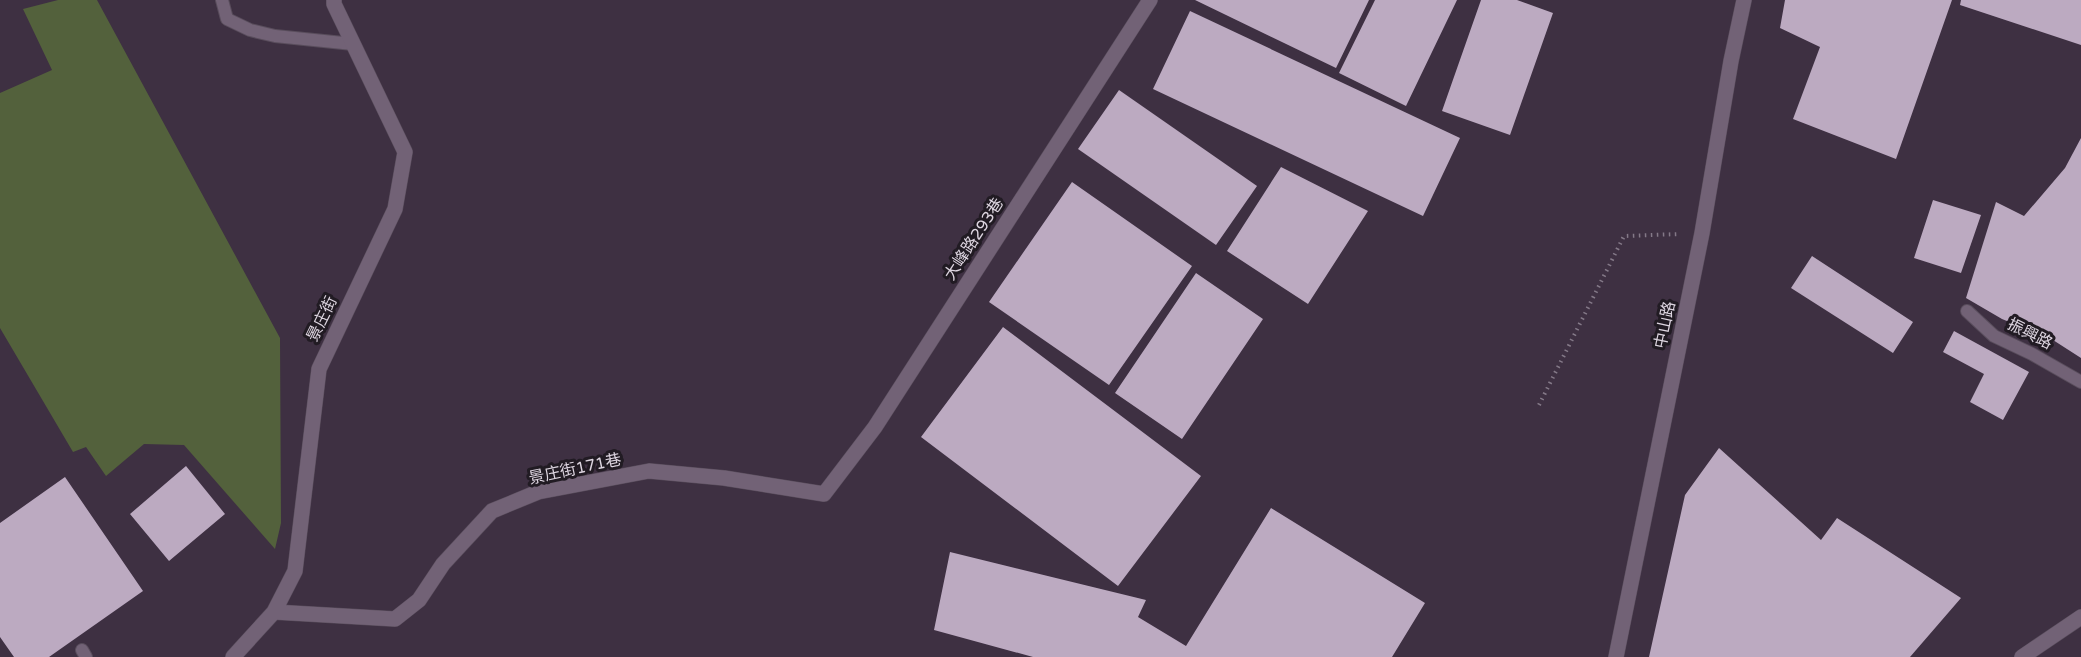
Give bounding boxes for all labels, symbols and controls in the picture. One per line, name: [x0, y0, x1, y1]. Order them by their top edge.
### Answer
street label: 大峰路293巷: [940, 194, 1008, 284]
street label: 景庄街: [302, 293, 342, 345]
street label: 中山路: [1650, 299, 1680, 351]
street label: 振興路: [2004, 314, 2056, 354]
street label: 景庄街171巷: [527, 449, 623, 489]

